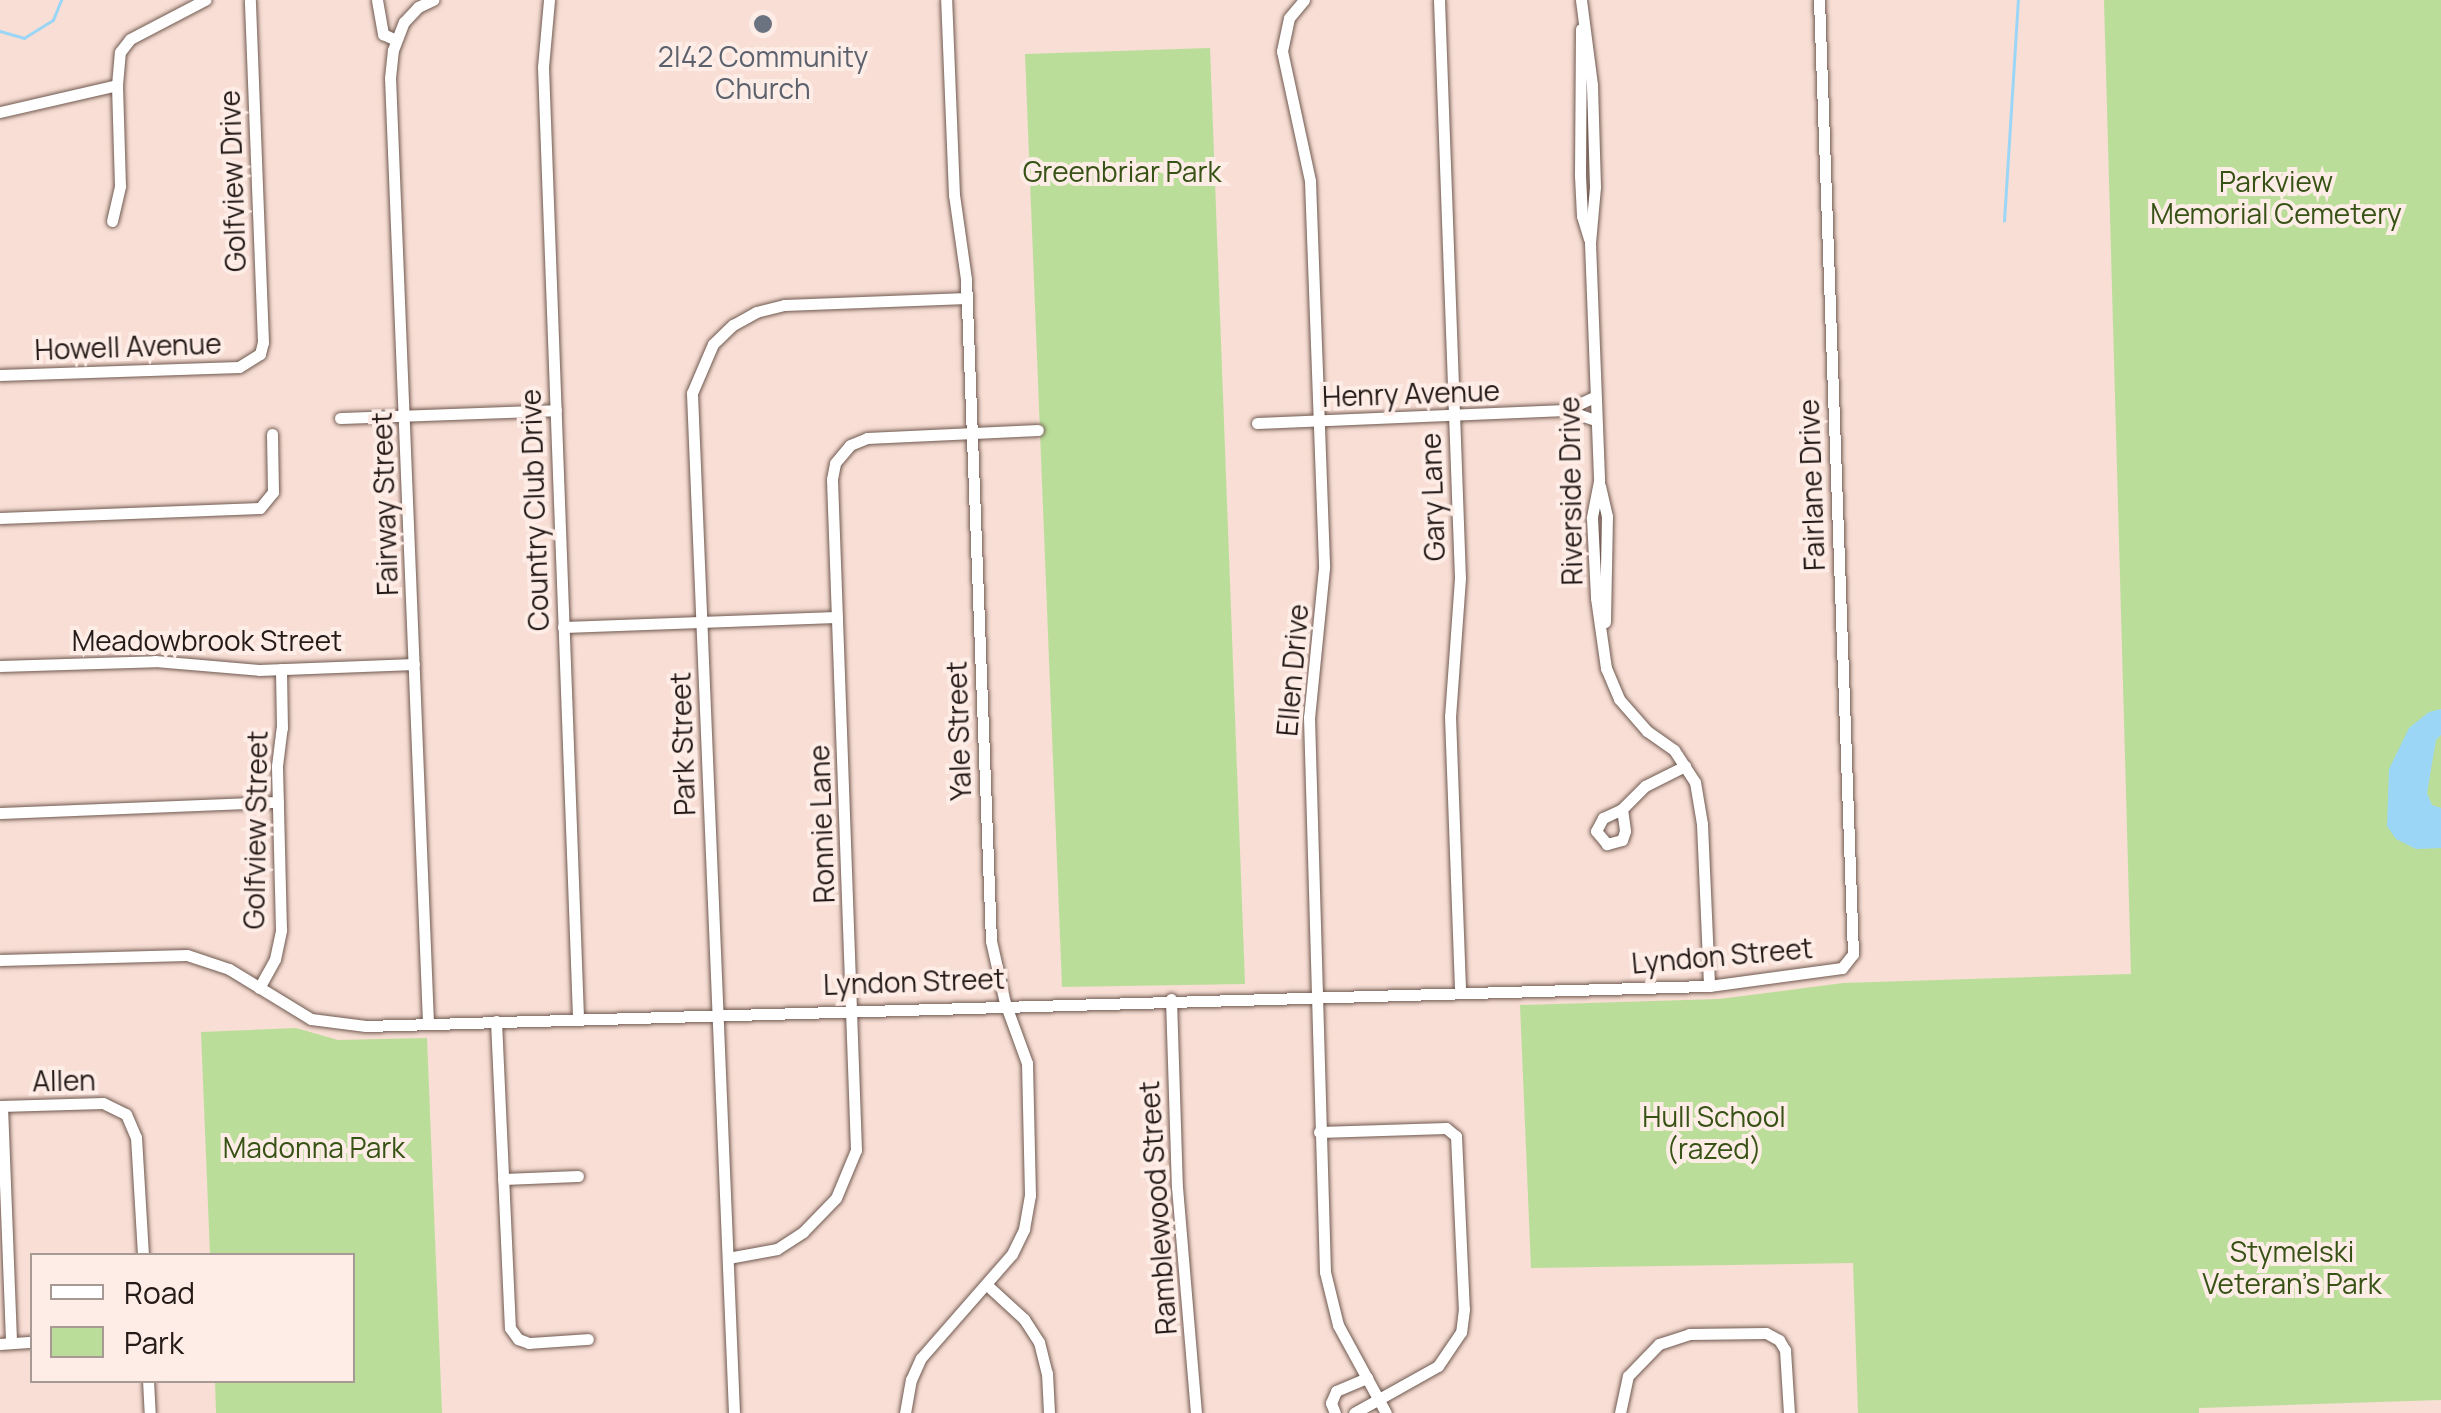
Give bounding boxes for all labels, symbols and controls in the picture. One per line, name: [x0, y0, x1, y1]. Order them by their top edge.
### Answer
marker: 2|42 Community Church: [752, 13, 774, 35]
place label: 2|42 Community Church: [658, 39, 868, 105]
street label: Golfview Drive: [212, 90, 252, 272]
park label: Greenbriar Park: [1023, 154, 1221, 188]
park label: Parkview Memorial Cemetery: [2150, 164, 2402, 230]
street label: Howell Avenue: [34, 326, 222, 366]
street label: Henry Avenue: [1322, 373, 1500, 413]
street label: Country Club Drive: [513, 388, 555, 632]
street label: Riverside Drive: [1552, 396, 1588, 586]
street label: Fairlane Drive: [1791, 399, 1831, 571]
street label: Fairway Street: [364, 412, 404, 596]
street label: Gary Lane: [1413, 432, 1451, 562]
street label: Ellen Drive: [1269, 602, 1315, 738]
street label: Meadowbrook Street: [72, 623, 342, 657]
street label: Yale Street: [939, 661, 977, 801]
street label: Park Street: [663, 672, 701, 816]
street label: Golfview Street: [236, 730, 274, 930]
street label: Ronnie Lane: [801, 744, 841, 904]
street label: Lyndon Street: [1630, 930, 1814, 980]
street label: Lyndon Street: [823, 961, 1005, 1001]
street label: Allen: [32, 1063, 96, 1097]
street label: Ramblewood Street: [1131, 1080, 1183, 1336]
park label: Hull School (razed): [1642, 1099, 1786, 1165]
park label: Madonna Park: [223, 1130, 405, 1164]
park label: Stymelski Veteran's Park: [2202, 1234, 2382, 1300]
legend: [30, 1253, 355, 1383]
text: Road: [124, 1272, 195, 1313]
text: Park: [124, 1322, 184, 1363]

